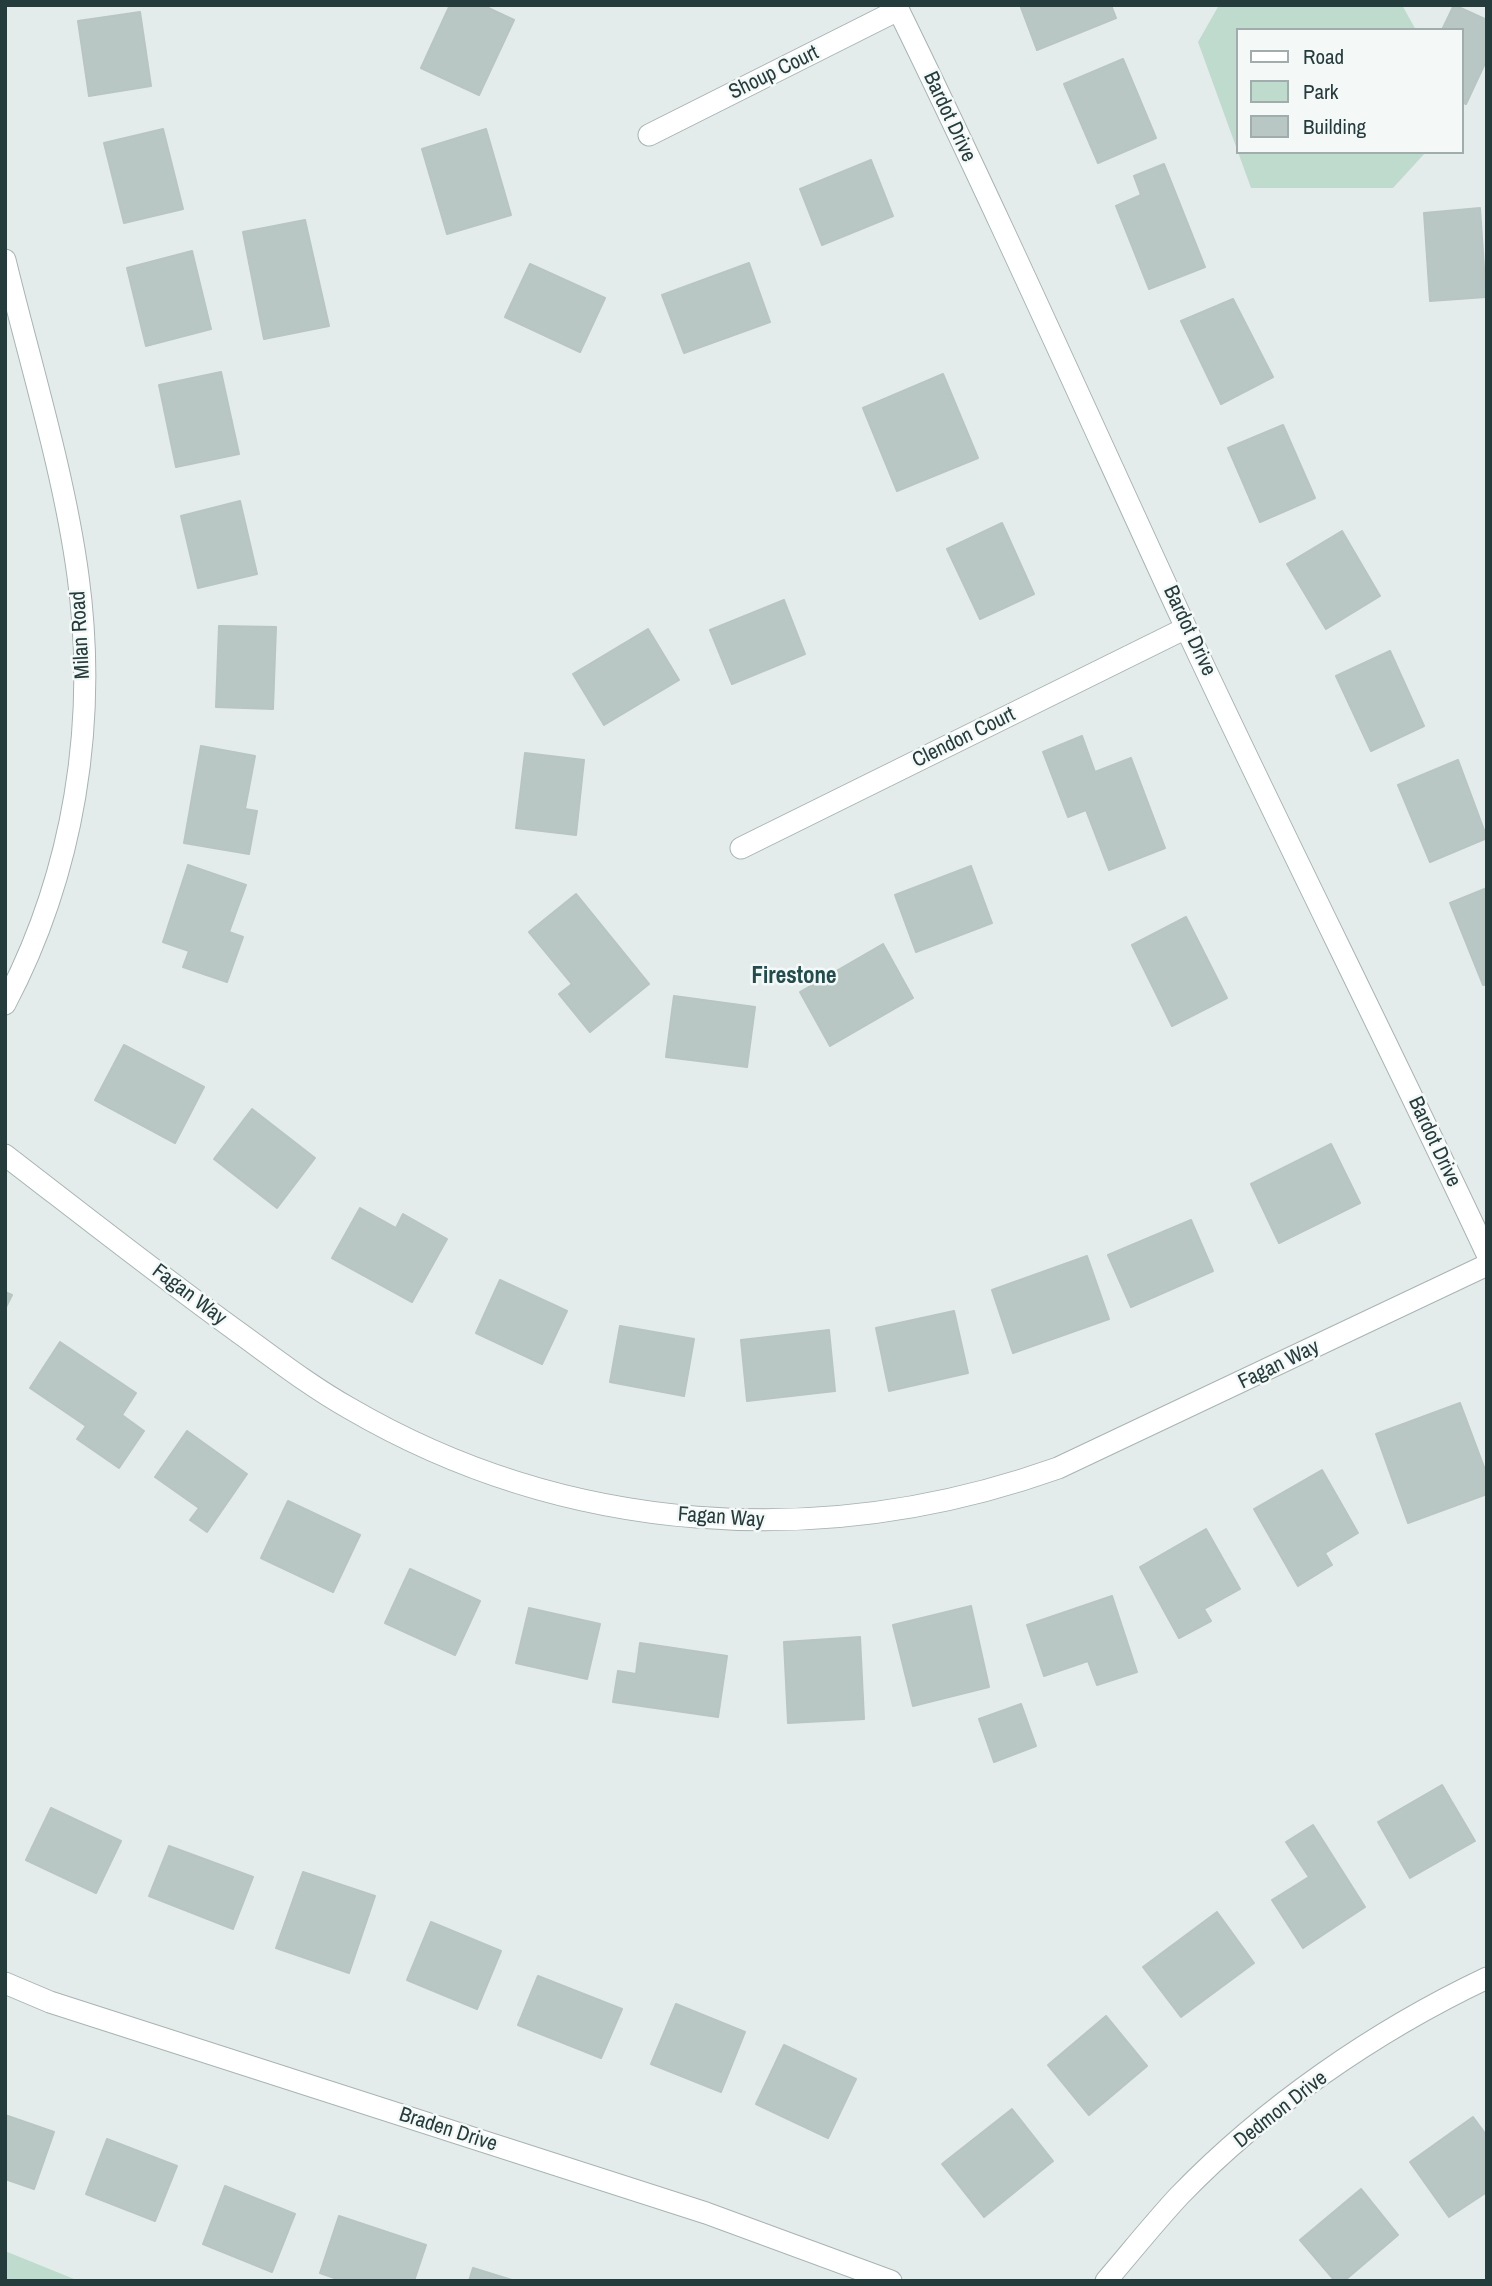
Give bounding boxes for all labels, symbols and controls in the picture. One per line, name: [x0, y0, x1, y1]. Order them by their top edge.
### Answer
legend: [1236, 28, 1464, 154]
street label: Shoup Court: [725, 40, 823, 106]
text: Road: [1303, 42, 1344, 71]
street label: Bardot Drive: [917, 68, 981, 166]
text: Park: [1303, 77, 1338, 106]
text: Building: [1303, 112, 1366, 141]
street label: Bardot Drive: [1157, 582, 1221, 680]
street label: Milan Road: [66, 590, 96, 680]
street label: Clendon Court: [909, 702, 1019, 774]
district label: Firestone: [752, 963, 836, 991]
street label: Bardot Drive: [1402, 1093, 1466, 1191]
street label: Fagan Way: [147, 1259, 231, 1331]
street label: Fagan Way: [1235, 1335, 1323, 1395]
street label: Fagan Way: [677, 1502, 765, 1534]
street label: Dedmon Drive: [1230, 2066, 1332, 2154]
street label: Braden Drive: [396, 2102, 500, 2158]

